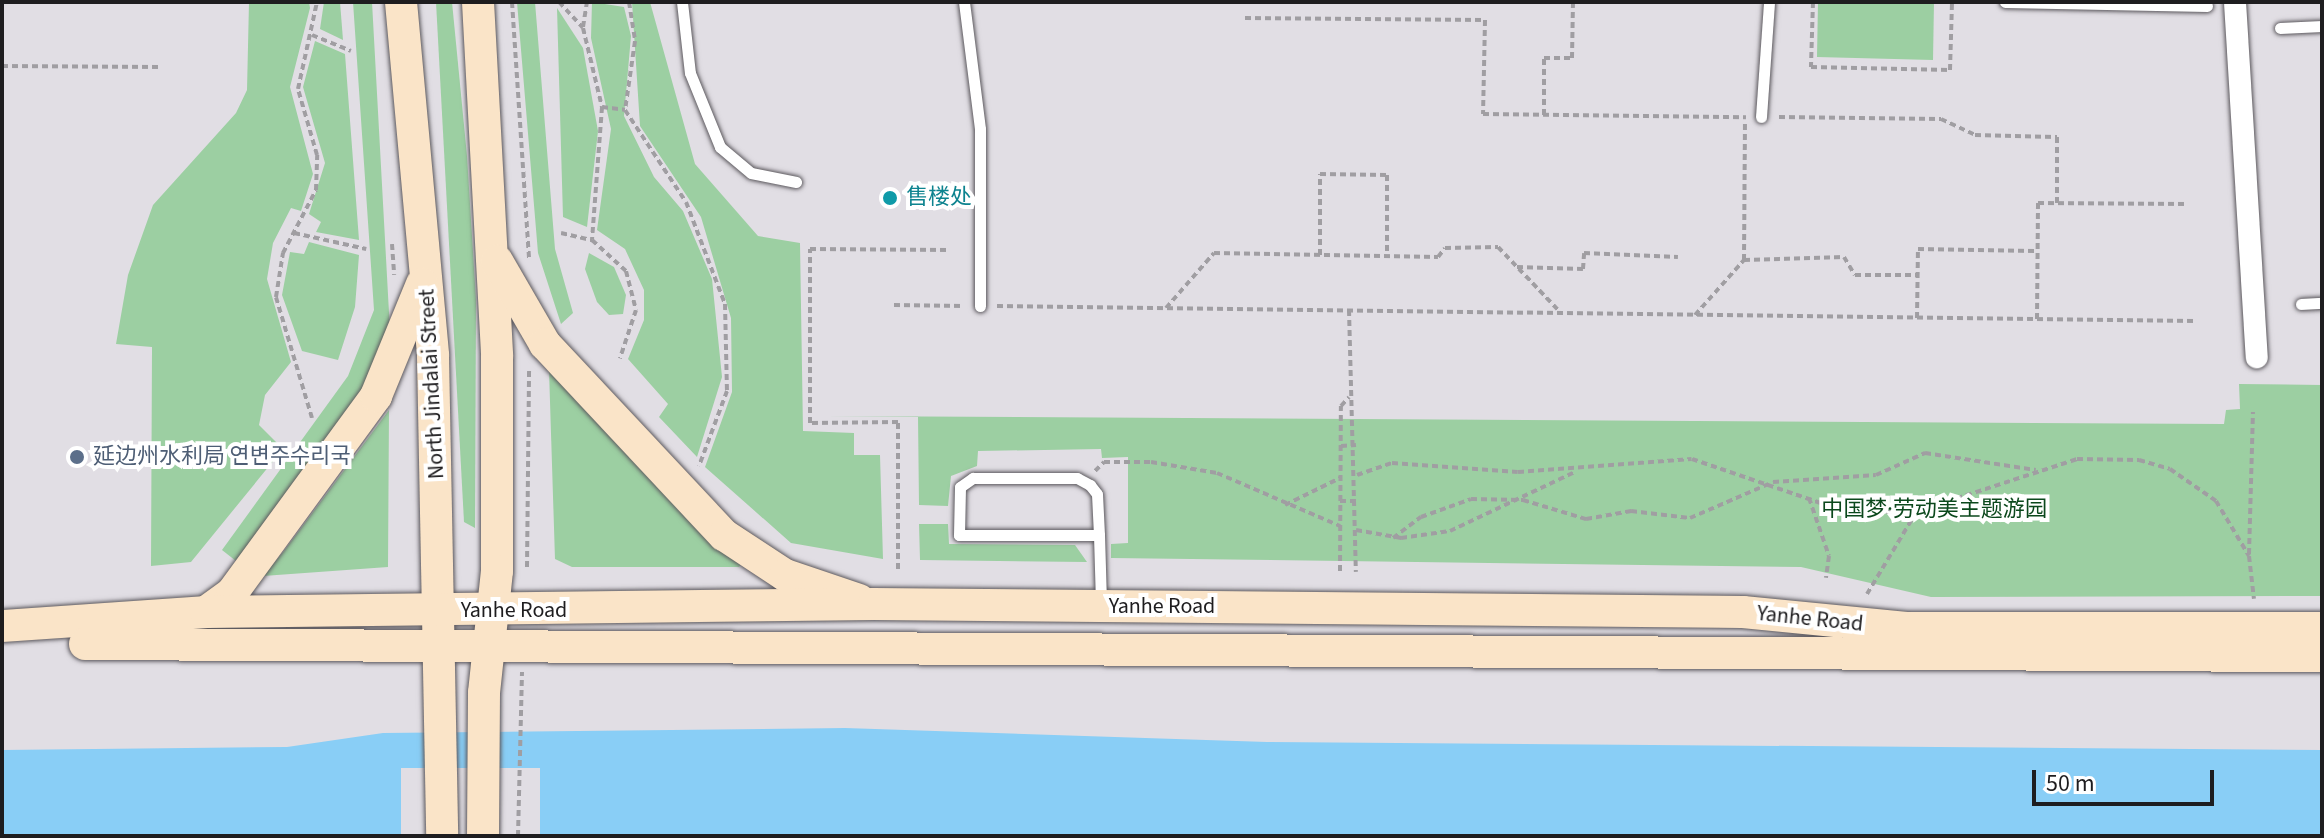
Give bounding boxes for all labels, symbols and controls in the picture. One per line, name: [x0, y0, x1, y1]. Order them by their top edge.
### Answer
place label: 售楼处: [906, 185, 972, 211]
marker: 售楼处: [881, 189, 899, 207]
street label: North Jindalai Street: [414, 288, 450, 480]
place label: 延边州水利局 연변주수리국: [93, 444, 351, 470]
marker: 延边州水利局 연변주수리국: [68, 448, 86, 466]
park label: 中国梦·劳动美主题游园: [1821, 497, 2047, 523]
street label: Yanhe Road: [1109, 594, 1215, 620]
street label: Yanhe Road: [461, 598, 567, 624]
street label: Yanhe Road: [1756, 600, 1864, 638]
scale bar: [2036, 754, 2218, 804]
text: 50 m: [2046, 766, 2095, 801]

